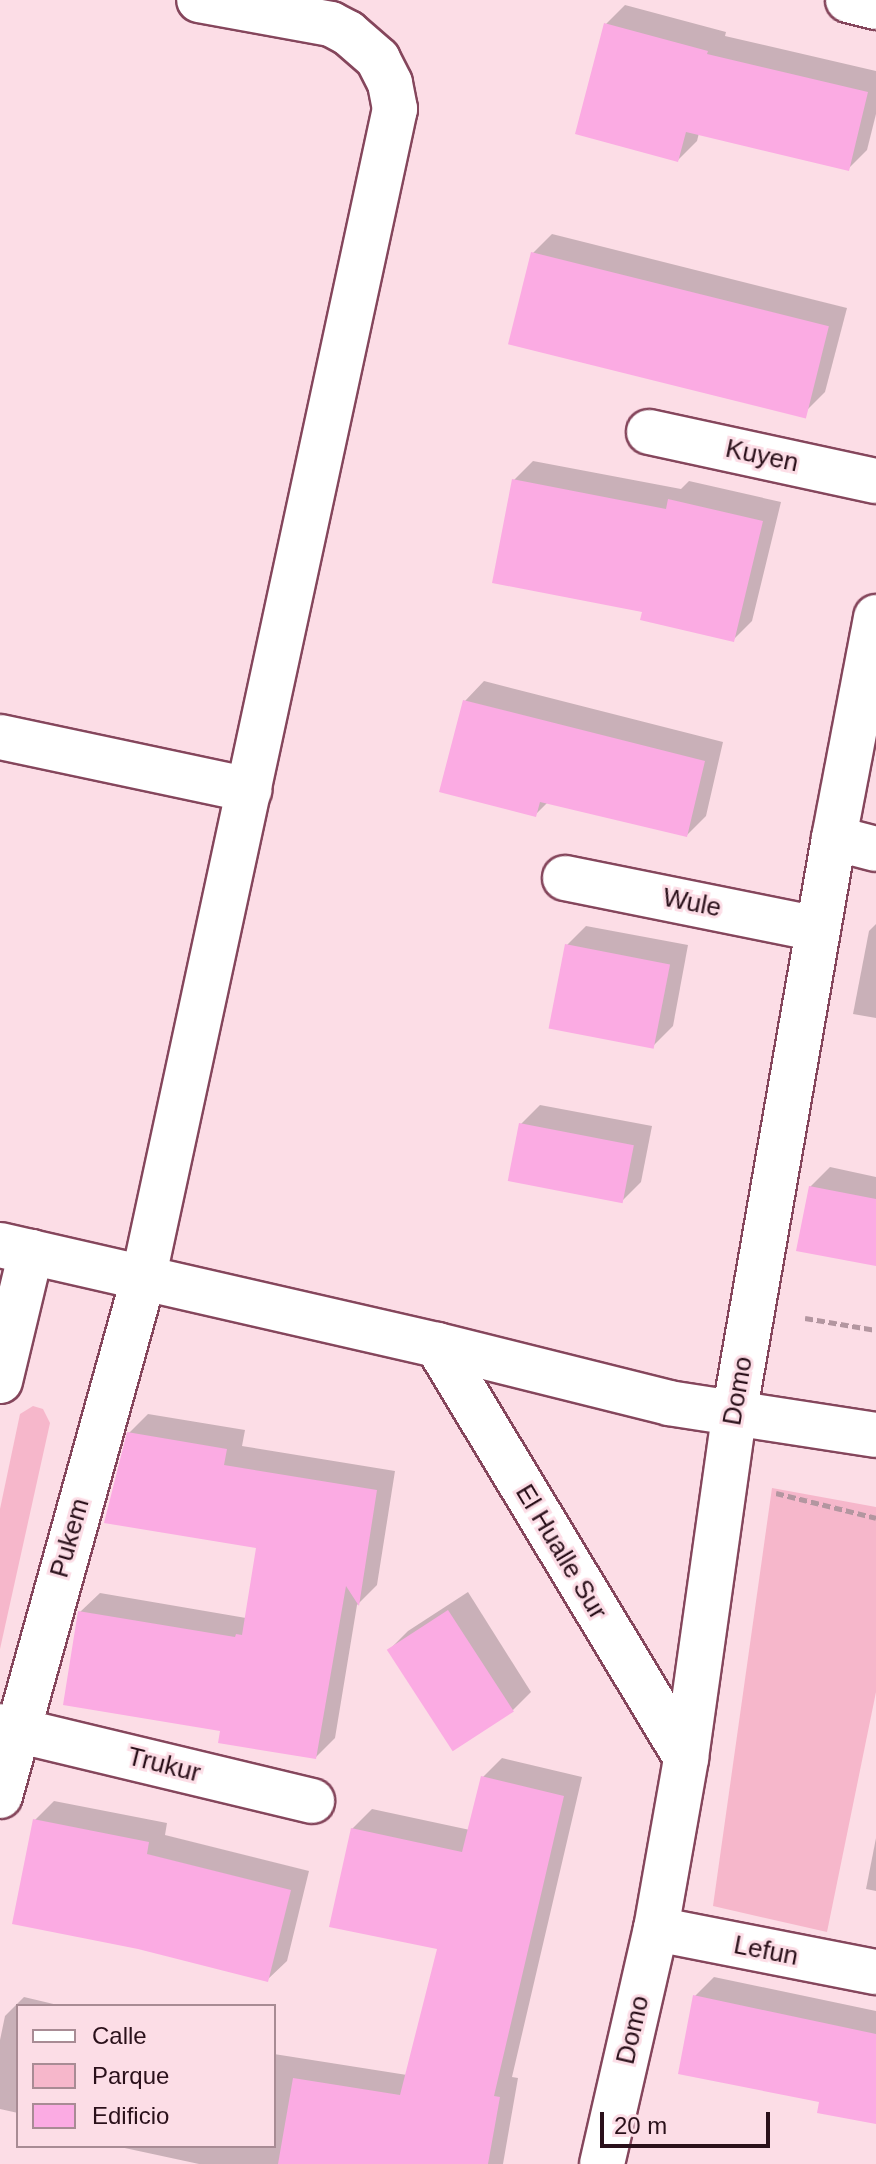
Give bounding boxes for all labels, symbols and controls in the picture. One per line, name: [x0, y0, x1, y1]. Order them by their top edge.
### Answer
street label: Kuyen: [723, 433, 801, 479]
street label: Wule: [660, 882, 724, 924]
street label: Domo: [717, 1354, 759, 1428]
street label: El Hualle Sur: [509, 1479, 613, 1625]
street label: Pukem: [44, 1495, 96, 1581]
street label: Trukur: [124, 1741, 204, 1789]
street label: Lefun: [731, 1929, 801, 1973]
street label: Domo: [610, 1993, 656, 2067]
legend: [16, 2004, 276, 2148]
text: Calle: [92, 2022, 147, 2049]
text: Parque: [92, 2062, 169, 2089]
scale bar: [604, 2096, 774, 2146]
text: Edificio: [92, 2102, 169, 2129]
text: 20 m: [614, 2112, 667, 2139]

